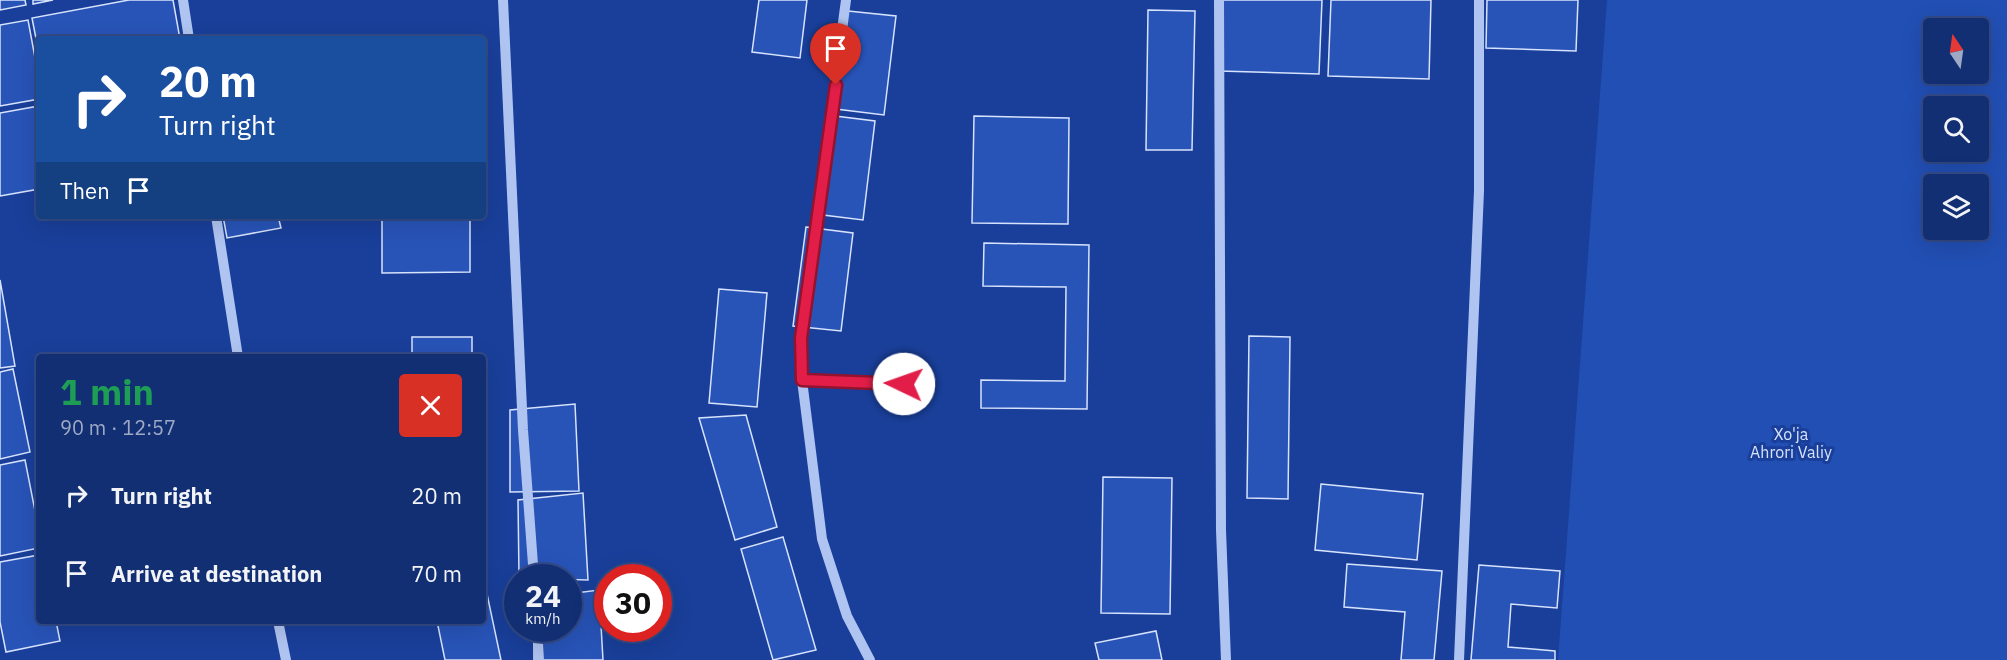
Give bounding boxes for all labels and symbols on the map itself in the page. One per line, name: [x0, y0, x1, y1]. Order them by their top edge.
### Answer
north arrow: [1923, 18, 1989, 84]
pin: [810, 23, 861, 85]
position arrow: [872, 352, 936, 416]
park label: Xo'ja Ahrori Valiy: [1750, 424, 1832, 462]
speed limit sign: 30: [594, 564, 672, 642]

